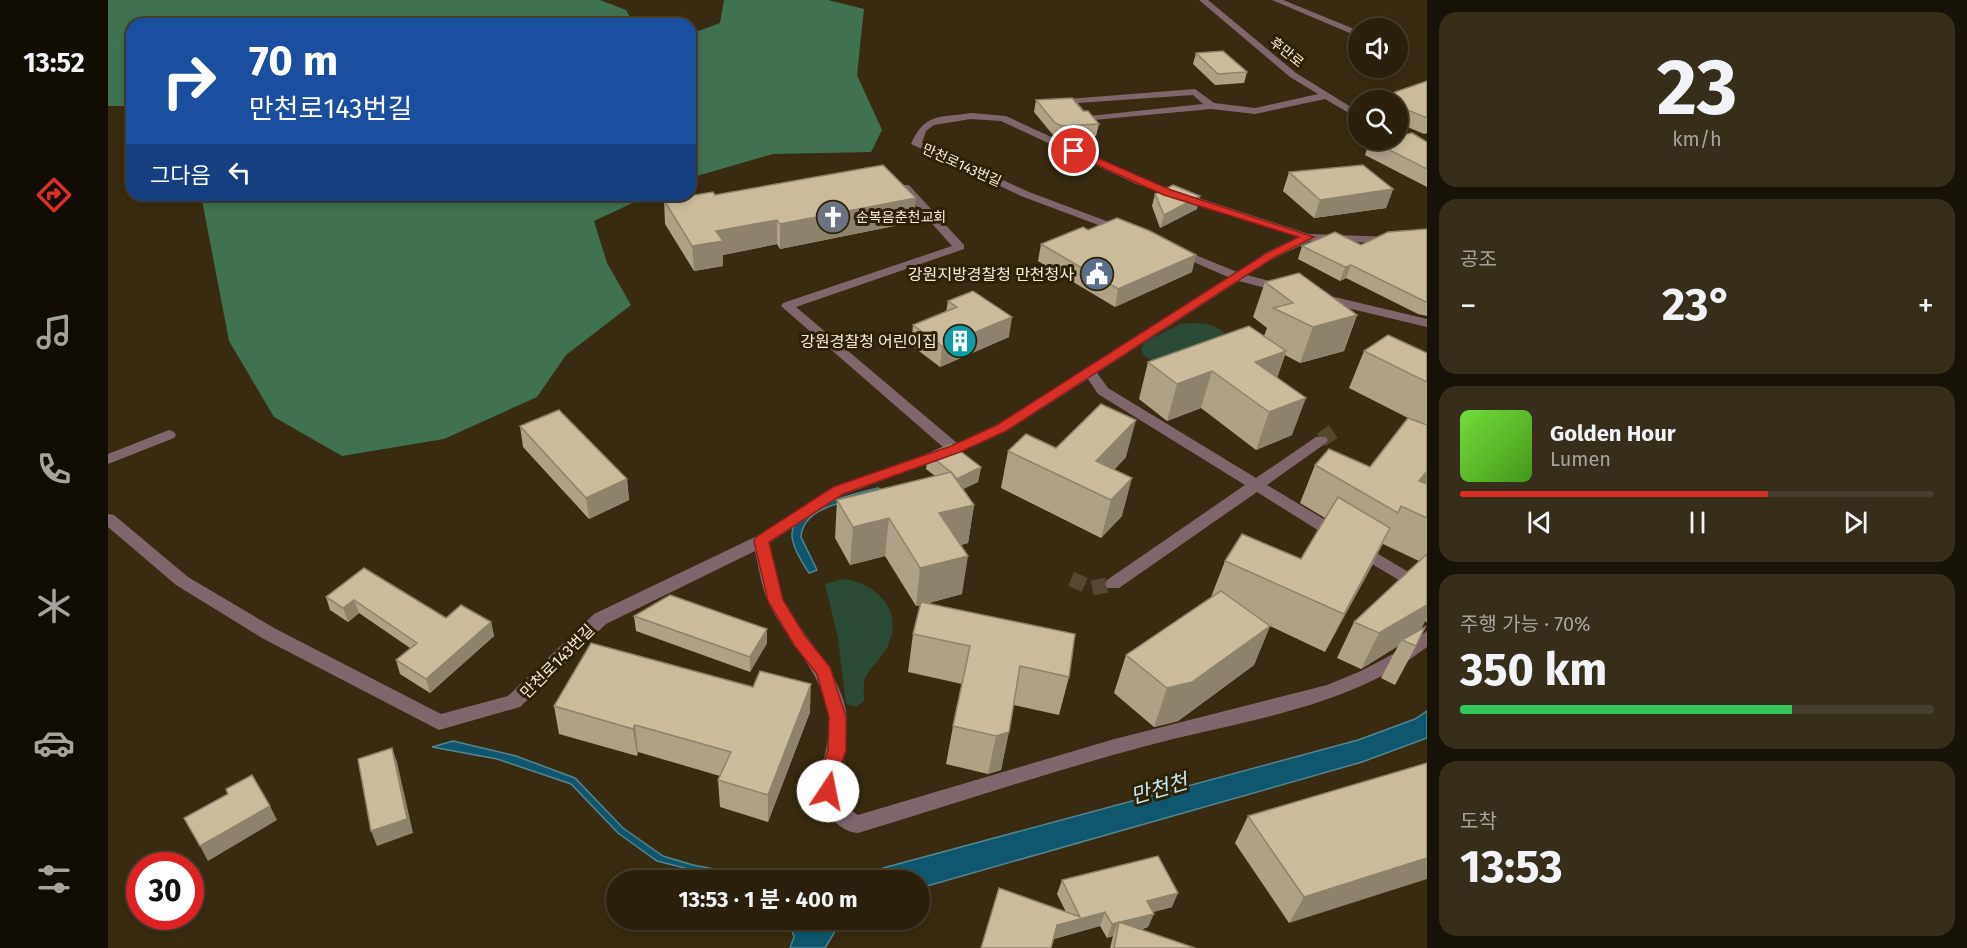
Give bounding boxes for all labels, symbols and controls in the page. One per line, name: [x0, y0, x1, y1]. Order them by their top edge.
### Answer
map controls: [1348, 18, 1408, 150]
button: sound: [1348, 18, 1408, 78]
street label: 후만로: [1266, 34, 1307, 71]
text: 70 m: [249, 36, 338, 86]
text: 23: [1657, 41, 1737, 135]
icon: right: [150, 42, 228, 120]
text: 13:52: [23, 47, 85, 79]
button: search: [1348, 90, 1408, 150]
text: 만천로143번길: [249, 93, 412, 125]
pin: [1048, 125, 1099, 176]
text: km/h: [1672, 127, 1722, 151]
icon: arrive: [1057, 134, 1090, 167]
street label: 만천로143번길: [920, 140, 1004, 190]
icon: left: [223, 156, 256, 189]
text: 그다음: [150, 162, 211, 189]
icon: directions: [33, 174, 75, 216]
church icon: 순복음춘천교회: [815, 199, 851, 235]
place label: 순복음춘천교회: [856, 209, 946, 226]
text: 공조: [1460, 247, 1497, 271]
public building icon: 강원지방경찰청 만천청사: [1079, 256, 1115, 292]
place label: 강원지방경찰청 만천청사: [908, 265, 1074, 284]
text: 23°: [1662, 278, 1732, 332]
text: −: [1460, 286, 1477, 326]
text: +: [1918, 286, 1934, 326]
icon: music: [33, 311, 75, 353]
building icon: 강원경찰청 어린이집: [942, 323, 978, 359]
place label: 강원경찰청 어린이집: [800, 332, 937, 351]
text: Golden Hour: [1550, 420, 1676, 447]
text: Lumen: [1550, 447, 1611, 471]
icon: phone: [33, 448, 75, 490]
icon: previous: [1523, 506, 1556, 539]
icon: pause: [1681, 506, 1714, 539]
icon: next: [1839, 506, 1872, 539]
icon: climate: [33, 585, 75, 627]
text: 주행 가능 · 70%: [1460, 612, 1591, 636]
street label: 만천로143번길: [516, 620, 598, 702]
text: 350 km: [1460, 643, 1607, 697]
icon: car: [33, 722, 75, 764]
position arrow: [796, 759, 860, 823]
water label: 만천천: [1128, 768, 1193, 809]
text: 도착: [1460, 809, 1497, 833]
text: 13:53: [1460, 840, 1563, 894]
speed limit sign: 30: [126, 852, 204, 930]
icon: filters: [33, 858, 75, 900]
text: 13:53 · 1 분 · 400 m: [678, 886, 858, 913]

